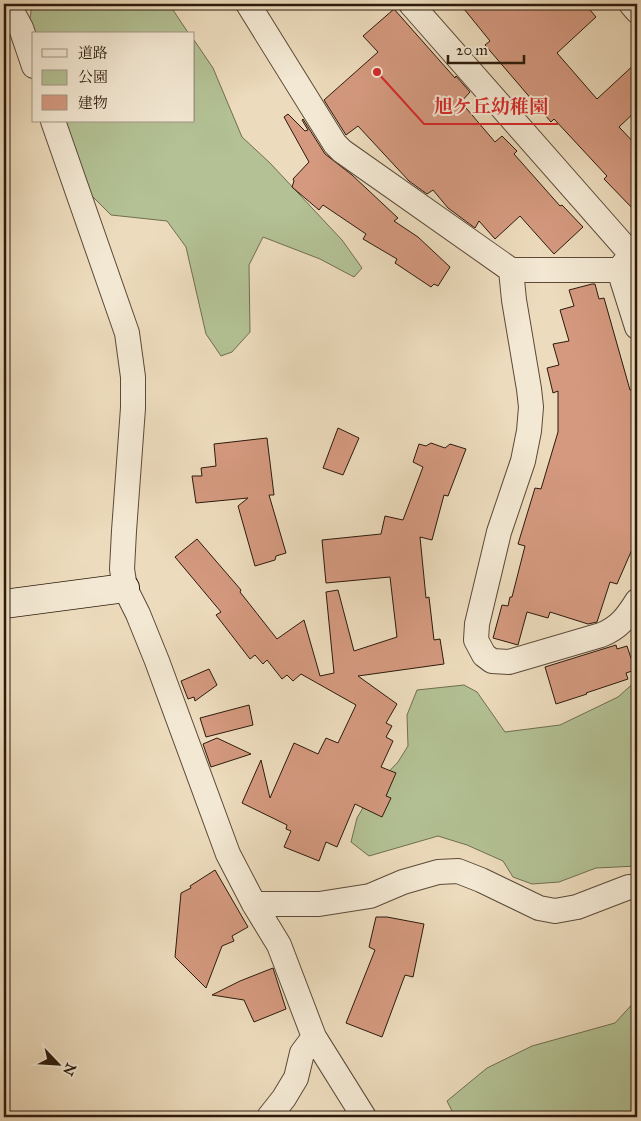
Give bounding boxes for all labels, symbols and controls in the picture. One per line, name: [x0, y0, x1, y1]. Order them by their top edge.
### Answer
legend: [32, 32, 195, 122]
scale bar: [448, 32, 525, 64]
text: 20 m: [456, 41, 488, 59]
text: 道路: [78, 44, 108, 62]
text: 公園: [78, 68, 108, 86]
callout: 旭ケ丘幼稚園: [424, 90, 558, 124]
text: 建物: [78, 94, 108, 112]
text: 旭ケ丘幼稚園: [434, 95, 548, 118]
north arrow: [32, 1038, 82, 1088]
text: N: [59, 1060, 80, 1078]

